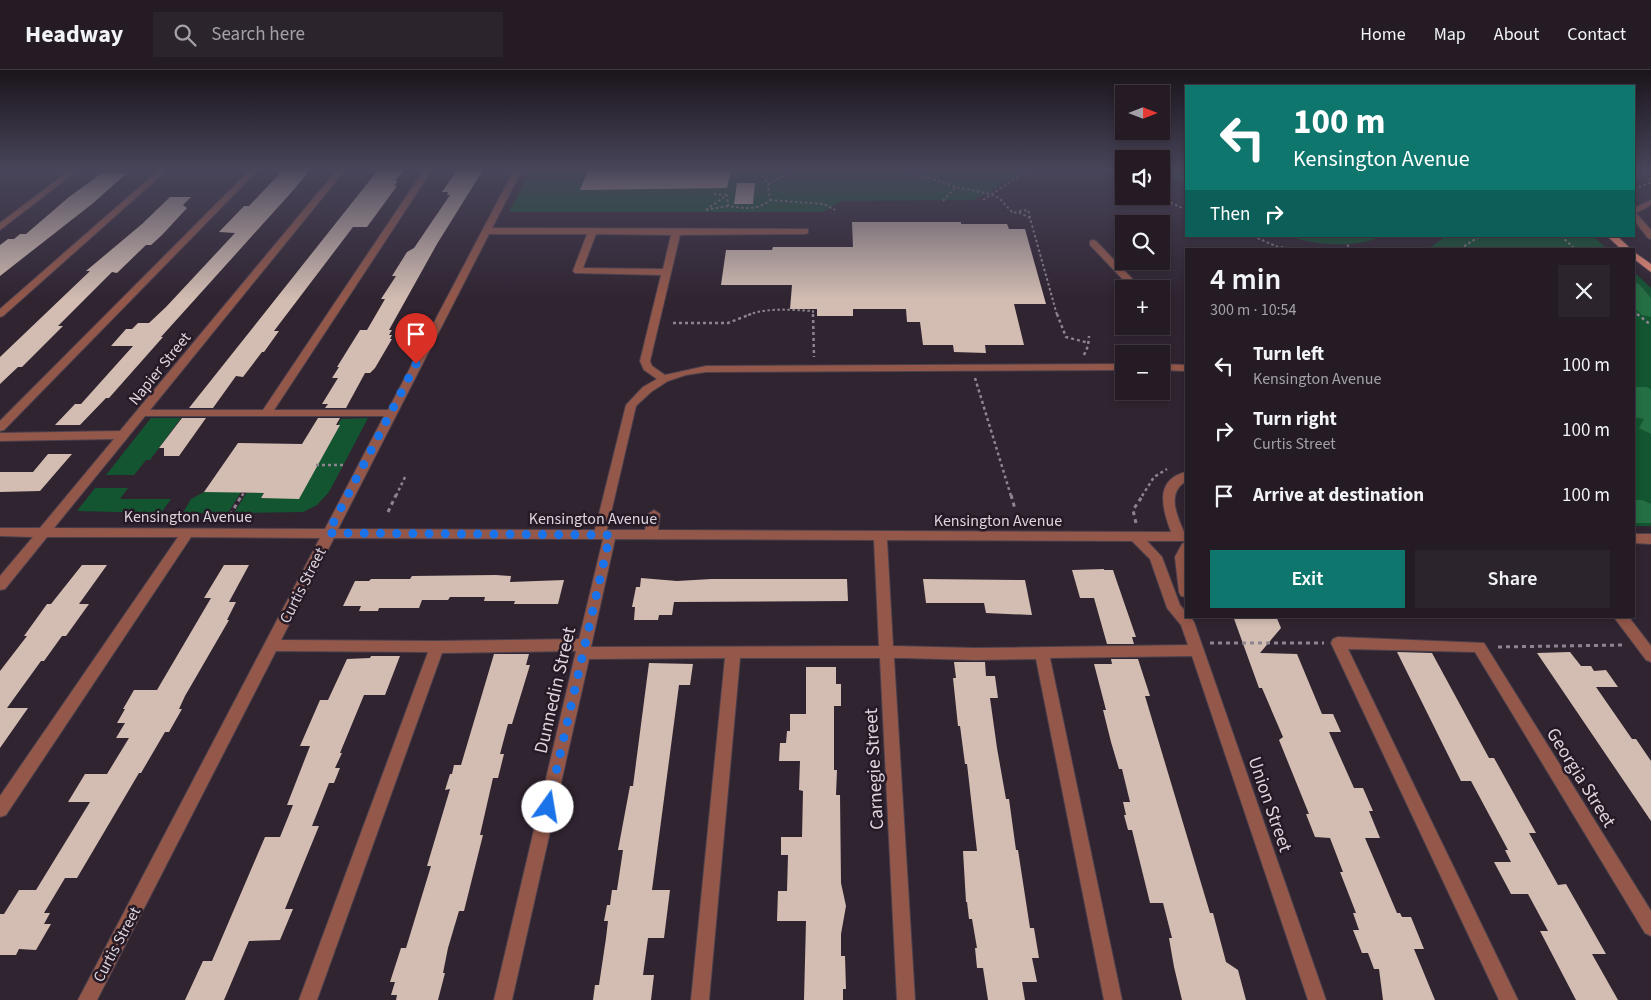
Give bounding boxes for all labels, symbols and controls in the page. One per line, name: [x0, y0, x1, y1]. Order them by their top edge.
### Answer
search box: [153, 12, 503, 57]
text: Headway: [25, 17, 123, 52]
icon: search: [171, 21, 199, 49]
text: Search here: [211, 21, 305, 48]
text: Home: [1360, 22, 1406, 47]
text: Map: [1434, 22, 1466, 47]
text: About: [1494, 22, 1539, 47]
text: Contact: [1567, 22, 1626, 47]
north arrow: [1115, 85, 1170, 140]
map controls: [1115, 85, 1170, 400]
text: 100 m: [1293, 97, 1385, 147]
icon: left: [1210, 105, 1275, 170]
text: Kensington Avenue: [1293, 143, 1470, 175]
button: sound: [1115, 150, 1170, 205]
icon: right: [1260, 200, 1288, 228]
text: Then: [1210, 201, 1250, 228]
button: search: [1115, 215, 1170, 270]
text: 4 min: [1210, 258, 1281, 301]
button: close: [1558, 265, 1610, 317]
button: +: [1115, 280, 1170, 335]
text: 300 m · 10:54: [1210, 299, 1297, 321]
pin: [395, 313, 437, 364]
icon: arrive: [402, 320, 430, 348]
street label: Napier Street: [124, 327, 196, 410]
text: Turn left: [1253, 341, 1324, 368]
button: −: [1115, 345, 1170, 400]
icon: left: [1210, 352, 1238, 380]
text: 100 m: [1562, 352, 1610, 379]
text: Kensington Avenue: [1253, 368, 1381, 390]
text: Turn right: [1253, 406, 1337, 433]
icon: right: [1210, 417, 1238, 445]
text: 100 m: [1562, 417, 1610, 444]
text: Curtis Street: [1253, 433, 1336, 455]
icon: arrive: [1210, 482, 1238, 510]
text: Arrive at destination: [1253, 482, 1424, 509]
text: 100 m: [1562, 482, 1610, 509]
street label: Kensington Avenue: [124, 506, 252, 528]
street label: Kensington Avenue: [529, 508, 657, 530]
street label: Kensington Avenue: [934, 510, 1062, 532]
street label: Curtis Street: [274, 543, 332, 627]
button: Exit: [1210, 550, 1405, 608]
button: Share: [1415, 550, 1610, 608]
street label: Dunnedin Street: [528, 624, 583, 756]
street label: Carnegie Street: [858, 707, 891, 830]
street label: Georgia Street: [1539, 723, 1622, 833]
street label: Union Street: [1241, 753, 1299, 856]
position arrow: [521, 780, 573, 832]
street label: Curtis Street: [88, 902, 146, 986]

